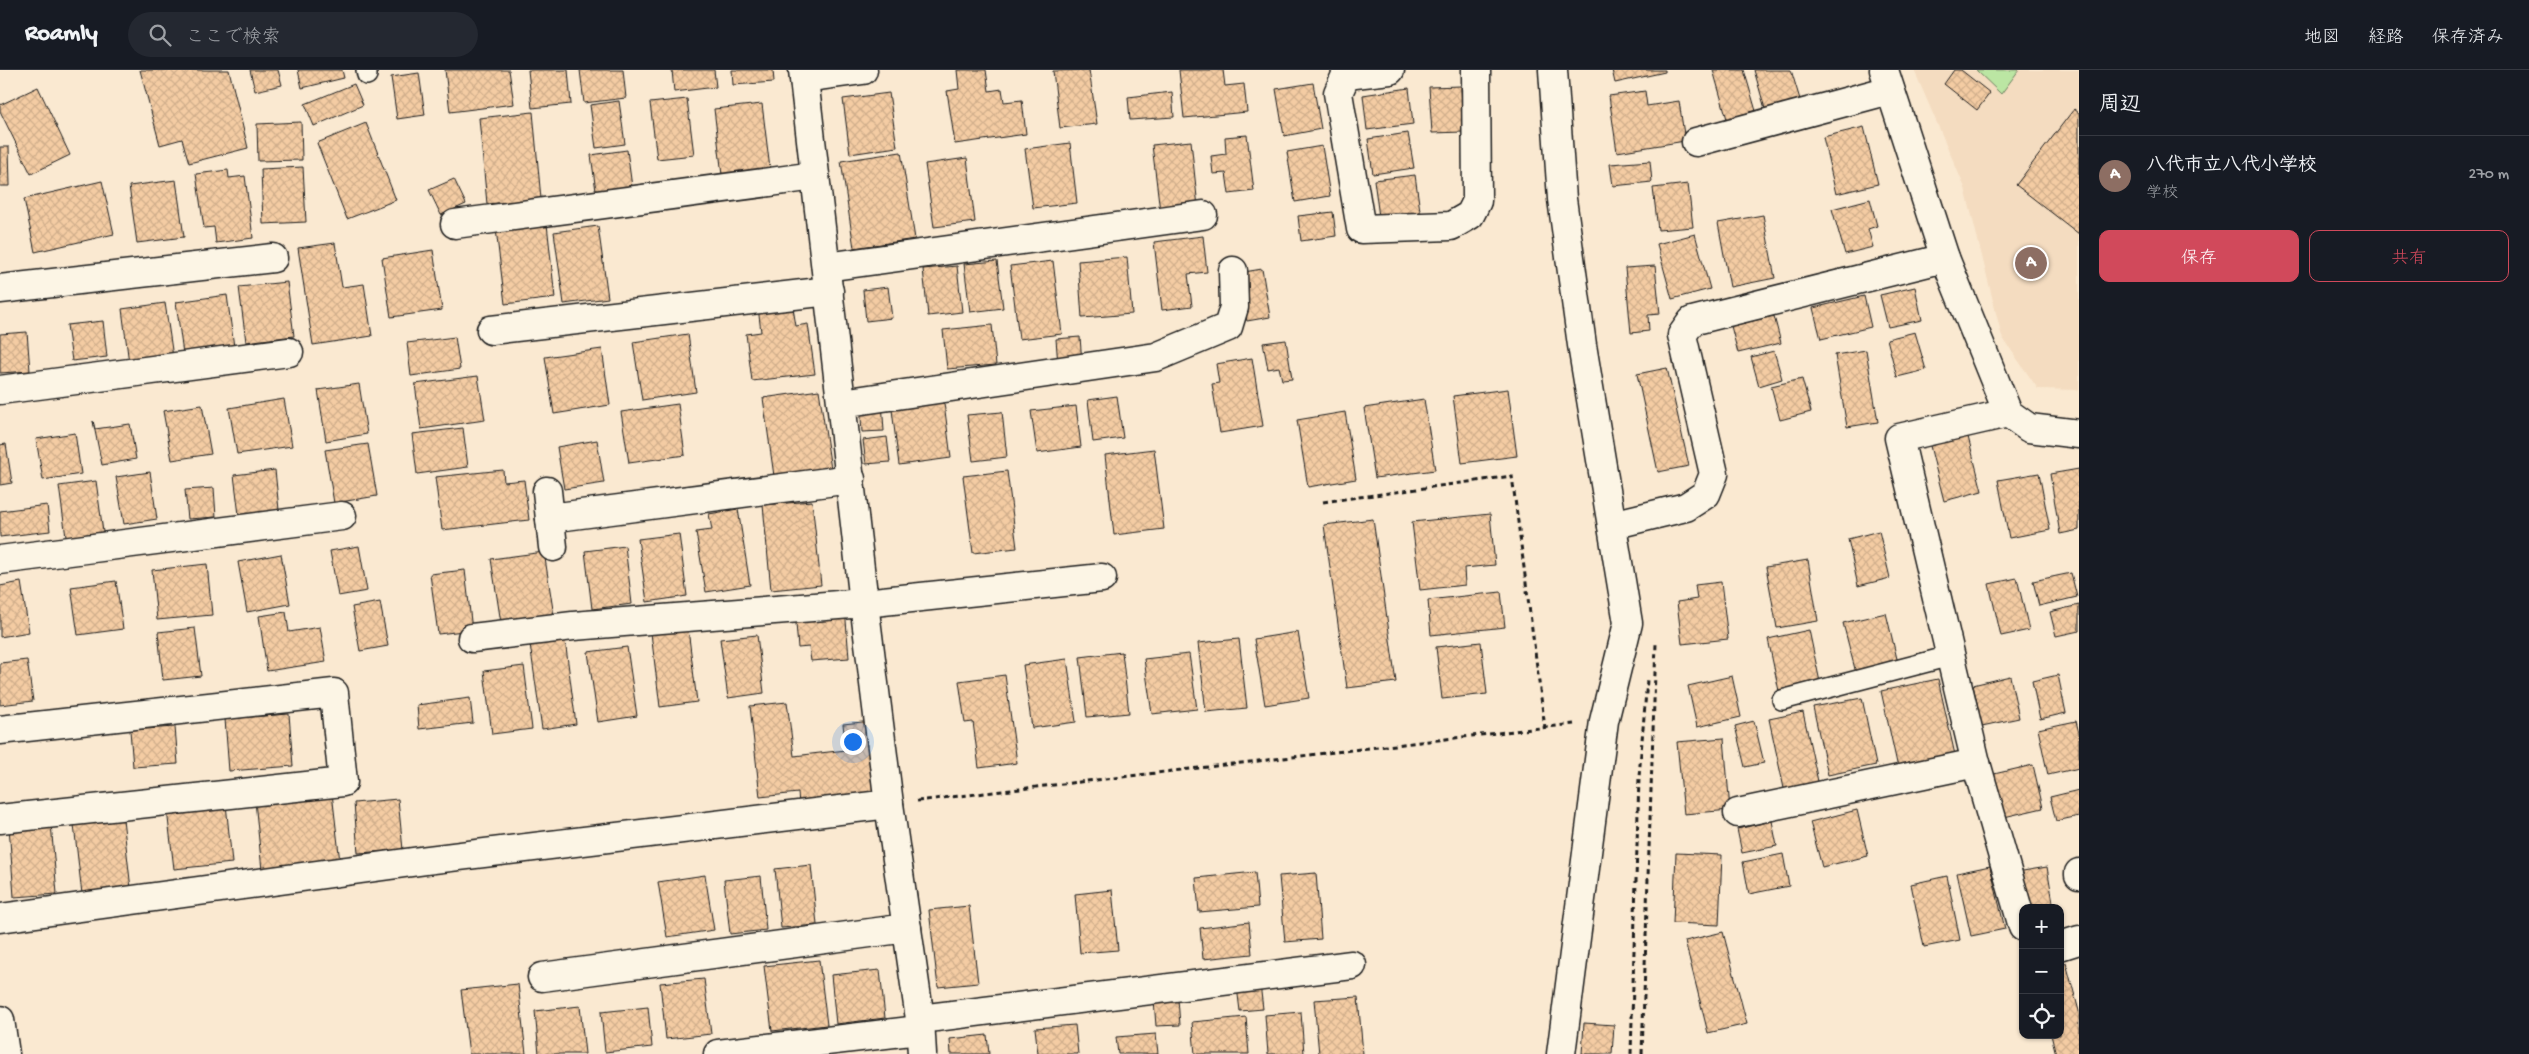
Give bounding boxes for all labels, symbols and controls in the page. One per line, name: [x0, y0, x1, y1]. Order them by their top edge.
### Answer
search box: [128, 12, 478, 57]
text: Roamly: [25, 20, 98, 49]
icon: search: [146, 21, 174, 49]
text: ここで検索: [186, 27, 281, 50]
text: 地図: [2304, 28, 2340, 49]
text: 経路: [2368, 28, 2404, 49]
text: 保存済み: [2432, 28, 2504, 49]
text: 周辺: [2099, 94, 2141, 119]
text: 八代市立八代小学校: [2146, 155, 2317, 178]
text: A: [2110, 166, 2120, 185]
text: 270 m: [2469, 166, 2509, 185]
text: 学校: [2146, 185, 2178, 204]
button: 保存: [2099, 230, 2299, 282]
button: 共有: [2309, 230, 2509, 282]
pin: A: [2015, 244, 2047, 282]
your location: [840, 729, 866, 755]
map controls: [2019, 904, 2064, 1039]
button: +: [2019, 904, 2064, 949]
button: −: [2019, 949, 2064, 994]
button: locate: [2019, 994, 2064, 1039]

